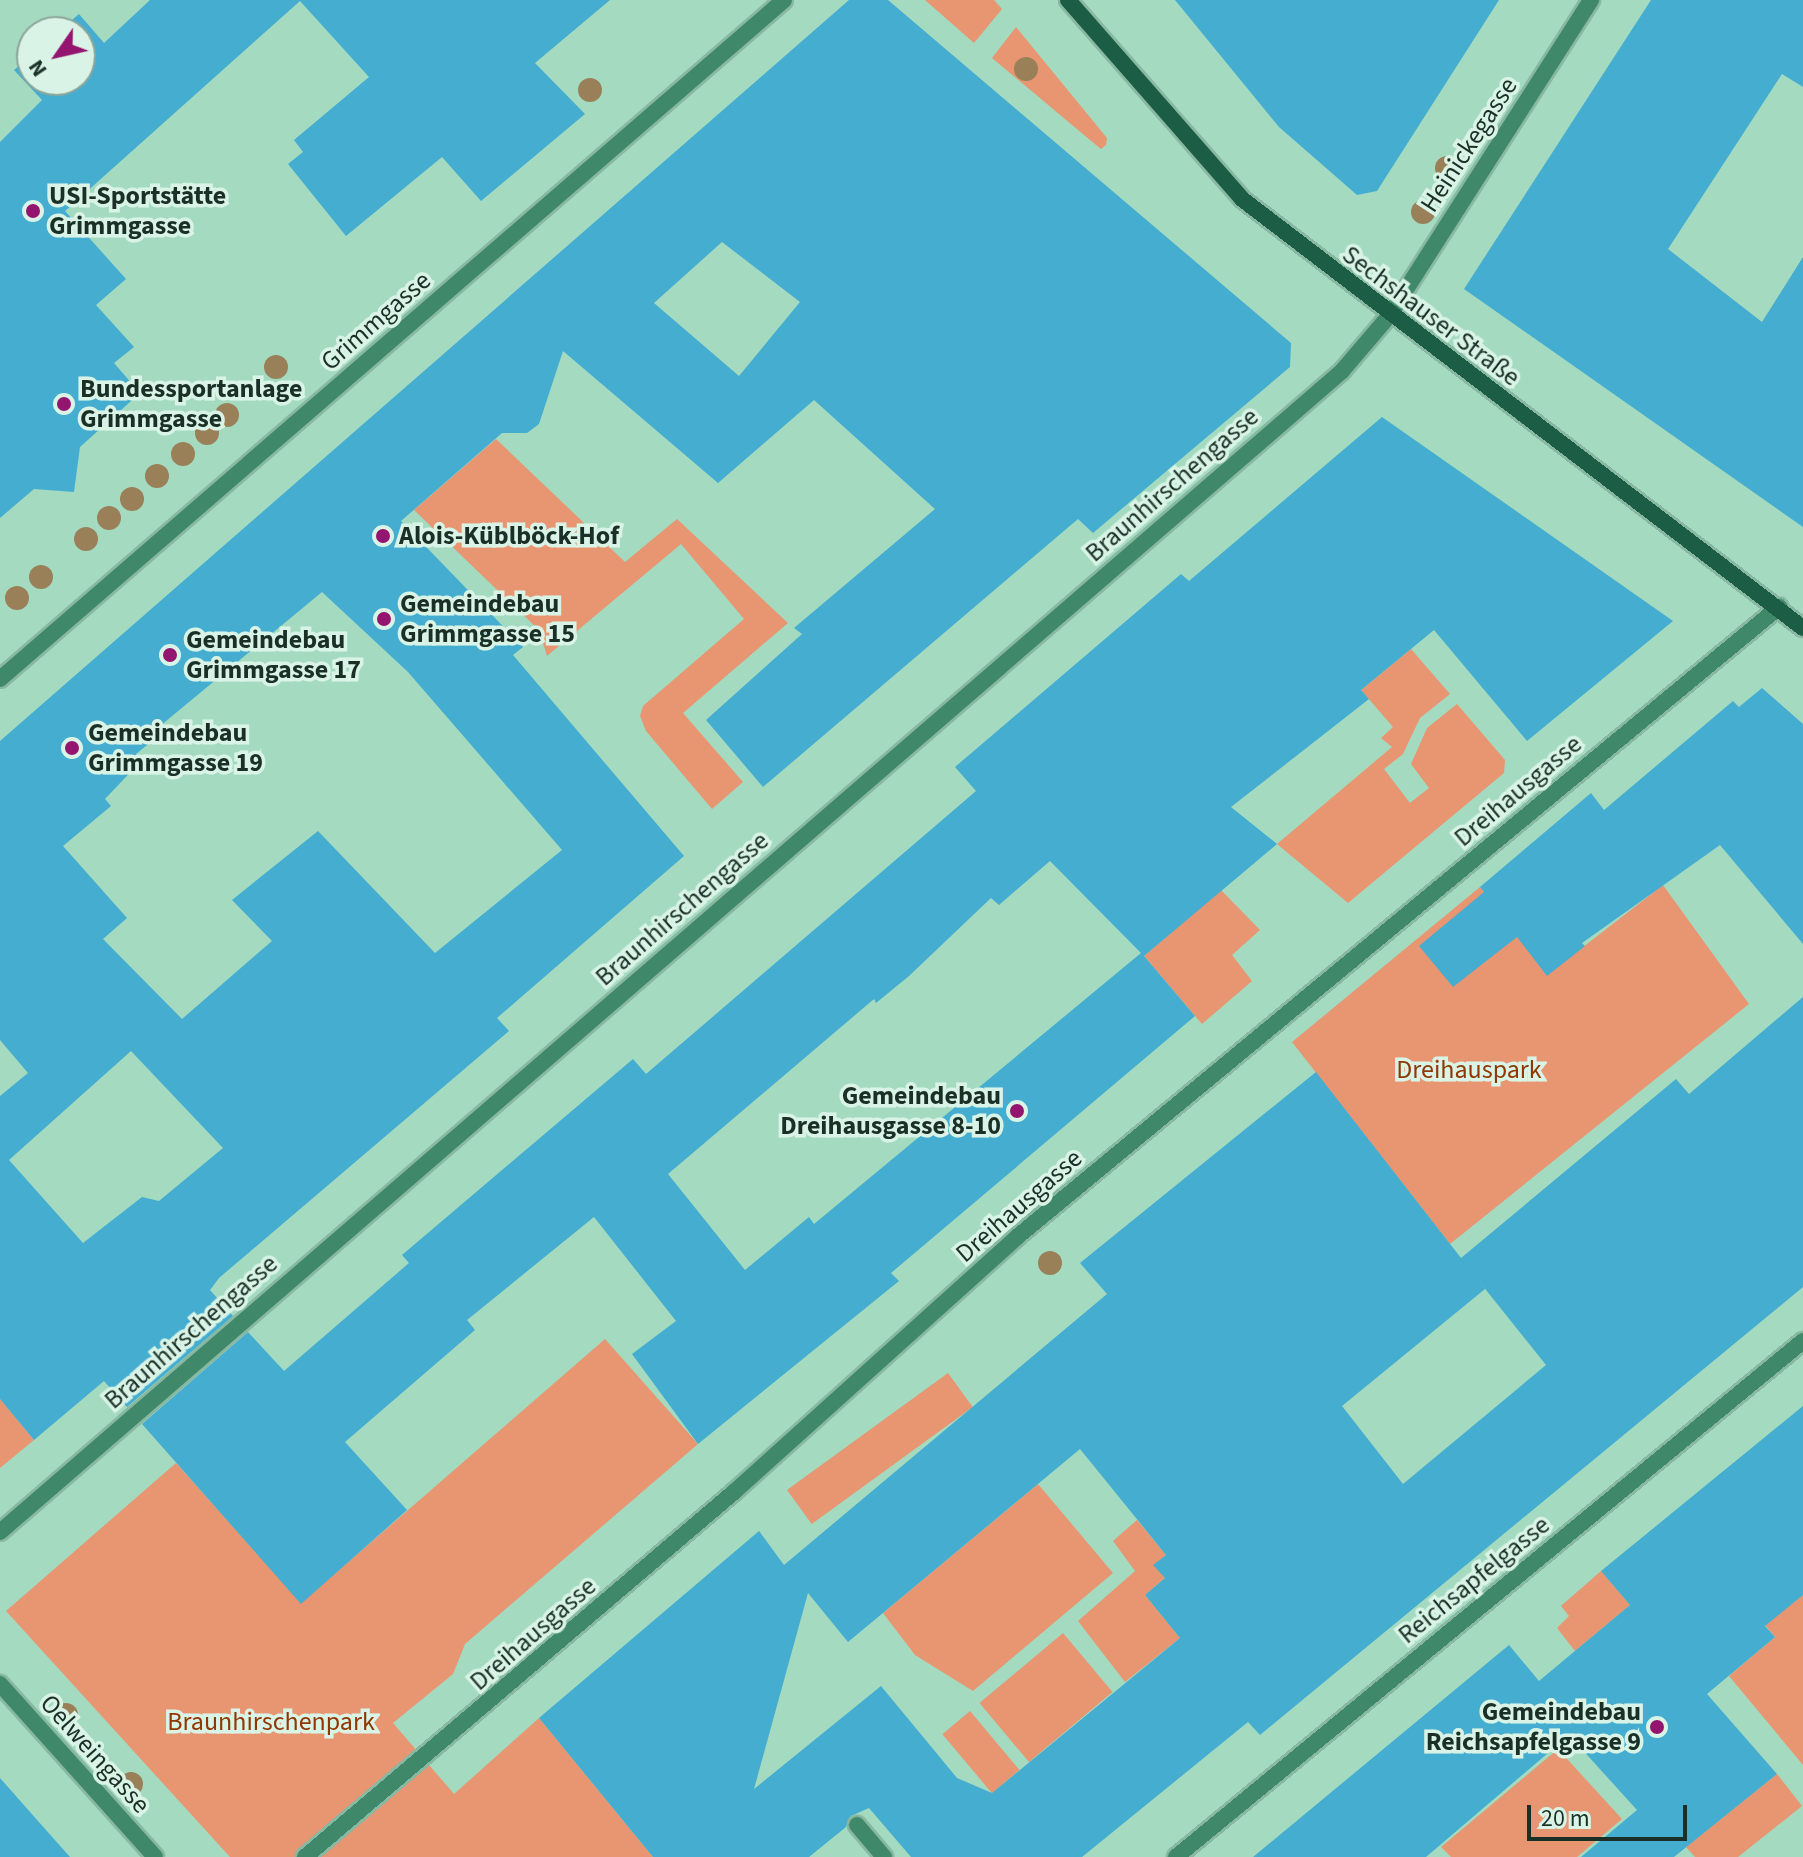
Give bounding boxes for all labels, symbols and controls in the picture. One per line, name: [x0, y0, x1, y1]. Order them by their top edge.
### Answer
north arrow: [16, 16, 96, 96]
text: N: [20, 53, 55, 83]
street label: Heinickegasse: [1414, 72, 1524, 218]
place label: USI-Sportstätte Grimmgasse: [49, 180, 226, 242]
marker: USI-Sportstätte Grimmgasse: [24, 202, 42, 220]
street label: Sechshauser Straße: [1336, 239, 1526, 393]
street label: Grimmgasse: [315, 265, 437, 377]
place label: Bundessportanlage Grimmgasse: [80, 373, 302, 434]
marker: Bundessportanlage Grimmgasse: [55, 395, 73, 413]
street label: Braunhirschengasse: [1079, 401, 1265, 569]
place label: Alois-Küblböck-Hof: [399, 520, 619, 552]
marker: Alois-Küblböck-Hof: [374, 527, 392, 545]
place label: Gemeindebau Grimmgasse 15: [400, 588, 575, 650]
marker: Gemeindebau Grimmgasse 15: [375, 610, 393, 628]
place label: Gemeindebau Grimmgasse 17: [186, 624, 361, 686]
marker: Gemeindebau Grimmgasse 17: [161, 646, 179, 664]
place label: Gemeindebau Grimmgasse 19: [88, 717, 263, 778]
street label: Dreihausgasse: [1448, 729, 1588, 853]
marker: Gemeindebau Grimmgasse 19: [63, 739, 81, 757]
street label: Braunhirschengasse: [589, 825, 775, 993]
park label: Dreihauspark: [1396, 1054, 1542, 1086]
place label: Gemeindebau Dreihausgasse 8-10: [780, 1080, 1001, 1142]
marker: Gemeindebau Dreihausgasse 8-10: [1008, 1102, 1026, 1120]
street label: Dreihausgasse: [950, 1143, 1088, 1269]
street label: Braunhirschengasse: [98, 1248, 284, 1416]
street label: Reichsapfelgasse: [1392, 1509, 1556, 1651]
street label: Dreihausgasse: [464, 1571, 602, 1697]
street label: Oelweingasse: [33, 1688, 157, 1820]
place label: Gemeindebau Reichsapfelgasse 9: [1426, 1696, 1641, 1758]
park label: Braunhirschenpark: [167, 1706, 375, 1738]
marker: Gemeindebau Reichsapfelgasse 9: [1648, 1718, 1666, 1736]
scale bar: [1531, 1789, 1691, 1839]
text: 20 m: [1541, 1801, 1590, 1836]

